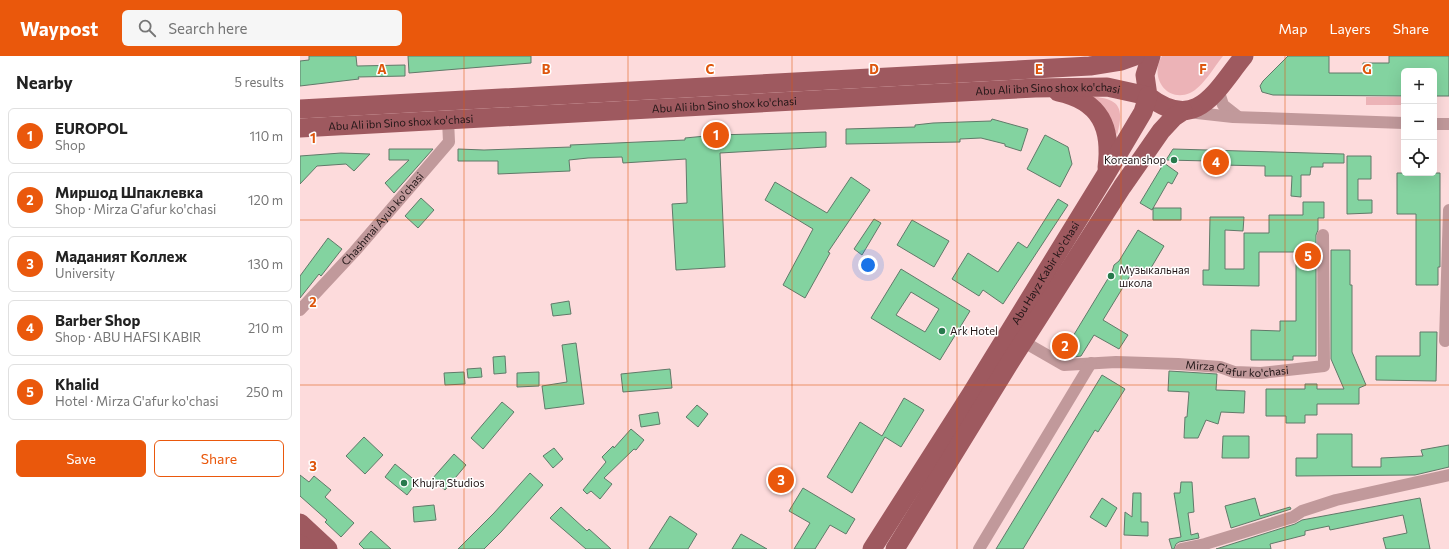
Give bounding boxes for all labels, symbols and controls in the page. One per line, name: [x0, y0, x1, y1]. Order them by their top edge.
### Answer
search box: [122, 10, 402, 46]
text: Waypost: [20, 17, 98, 40]
icon: search: [136, 17, 158, 39]
text: Search here: [168, 19, 248, 37]
text: Map: [1279, 20, 1307, 37]
text: Layers: [1329, 20, 1371, 37]
text: Share: [1393, 20, 1429, 37]
text: A: [377, 61, 387, 77]
text: B: [542, 61, 551, 77]
text: C: [706, 61, 715, 77]
text: D: [869, 61, 879, 77]
text: E: [1035, 61, 1043, 77]
text: F: [1199, 61, 1207, 77]
text: G: [1362, 61, 1372, 77]
map controls: [1401, 68, 1437, 176]
button: +: [1401, 68, 1437, 104]
text: Nearby: [16, 72, 73, 93]
text: 5 results: [234, 74, 284, 90]
street label: Abu Ali ibn Sino shox ko'chasi: [975, 80, 1122, 97]
street label: Abu Ali ibn Sino shox ko'chasi: [651, 94, 797, 115]
button: −: [1401, 104, 1437, 140]
street label: Abu Ali ibn Sino shox ko'chasi: [328, 112, 474, 132]
text: EUROPOL: [55, 119, 128, 137]
pin: 1: [703, 120, 729, 150]
text: 1: [27, 128, 33, 144]
text: 110 m: [250, 128, 283, 144]
text: 1: [310, 130, 316, 146]
text: Shop: [55, 137, 86, 153]
button: locate: [1401, 140, 1437, 176]
pin: 4: [1203, 147, 1229, 177]
place label: Korean shop: [1104, 153, 1166, 166]
marker: Korean shop: [1169, 155, 1179, 165]
street label: Chashmai Ayub ko'chasi: [338, 169, 426, 268]
text: Миршод Шпаклевка: [55, 183, 203, 201]
text: 2: [26, 192, 34, 208]
text: 120 m: [248, 192, 283, 208]
text: Shop · Mirza G'afur ko'chasi: [55, 201, 216, 217]
street label: Abu Hayz Kabir ko'chasi: [1008, 219, 1082, 327]
pin: 5: [1295, 241, 1321, 271]
text: Маданият Коллеж: [55, 247, 187, 265]
your location: [858, 255, 878, 275]
text: 3: [26, 256, 34, 272]
text: 130 m: [248, 256, 283, 272]
place label: Музыкальная школа: [1119, 263, 1190, 289]
text: University: [55, 265, 115, 281]
marker: Музыкальная школа: [1106, 271, 1116, 281]
text: 2: [309, 294, 317, 310]
text: Barber Shop: [55, 311, 140, 329]
text: 4: [26, 320, 34, 336]
text: 210 m: [248, 320, 283, 336]
place label: Ark Hotel: [950, 324, 998, 337]
marker: Ark Hotel: [937, 326, 947, 336]
text: Shop · ABU HAFSI KABIR: [55, 329, 201, 345]
pin: 2: [1052, 331, 1078, 361]
street label: Mirza G'afur ko'chasi: [1185, 358, 1289, 379]
text: Khalid: [55, 375, 99, 393]
text: 5: [26, 384, 34, 400]
text: 250 m: [246, 384, 283, 400]
text: Hotel · Mirza G'afur ko'chasi: [55, 393, 219, 409]
button: Save: [16, 440, 146, 477]
button: Share: [154, 440, 284, 477]
text: 3: [309, 458, 317, 474]
pin: 3: [768, 465, 794, 495]
place label: Khujra Studios: [412, 476, 484, 489]
marker: Khujra Studios: [399, 478, 409, 488]

